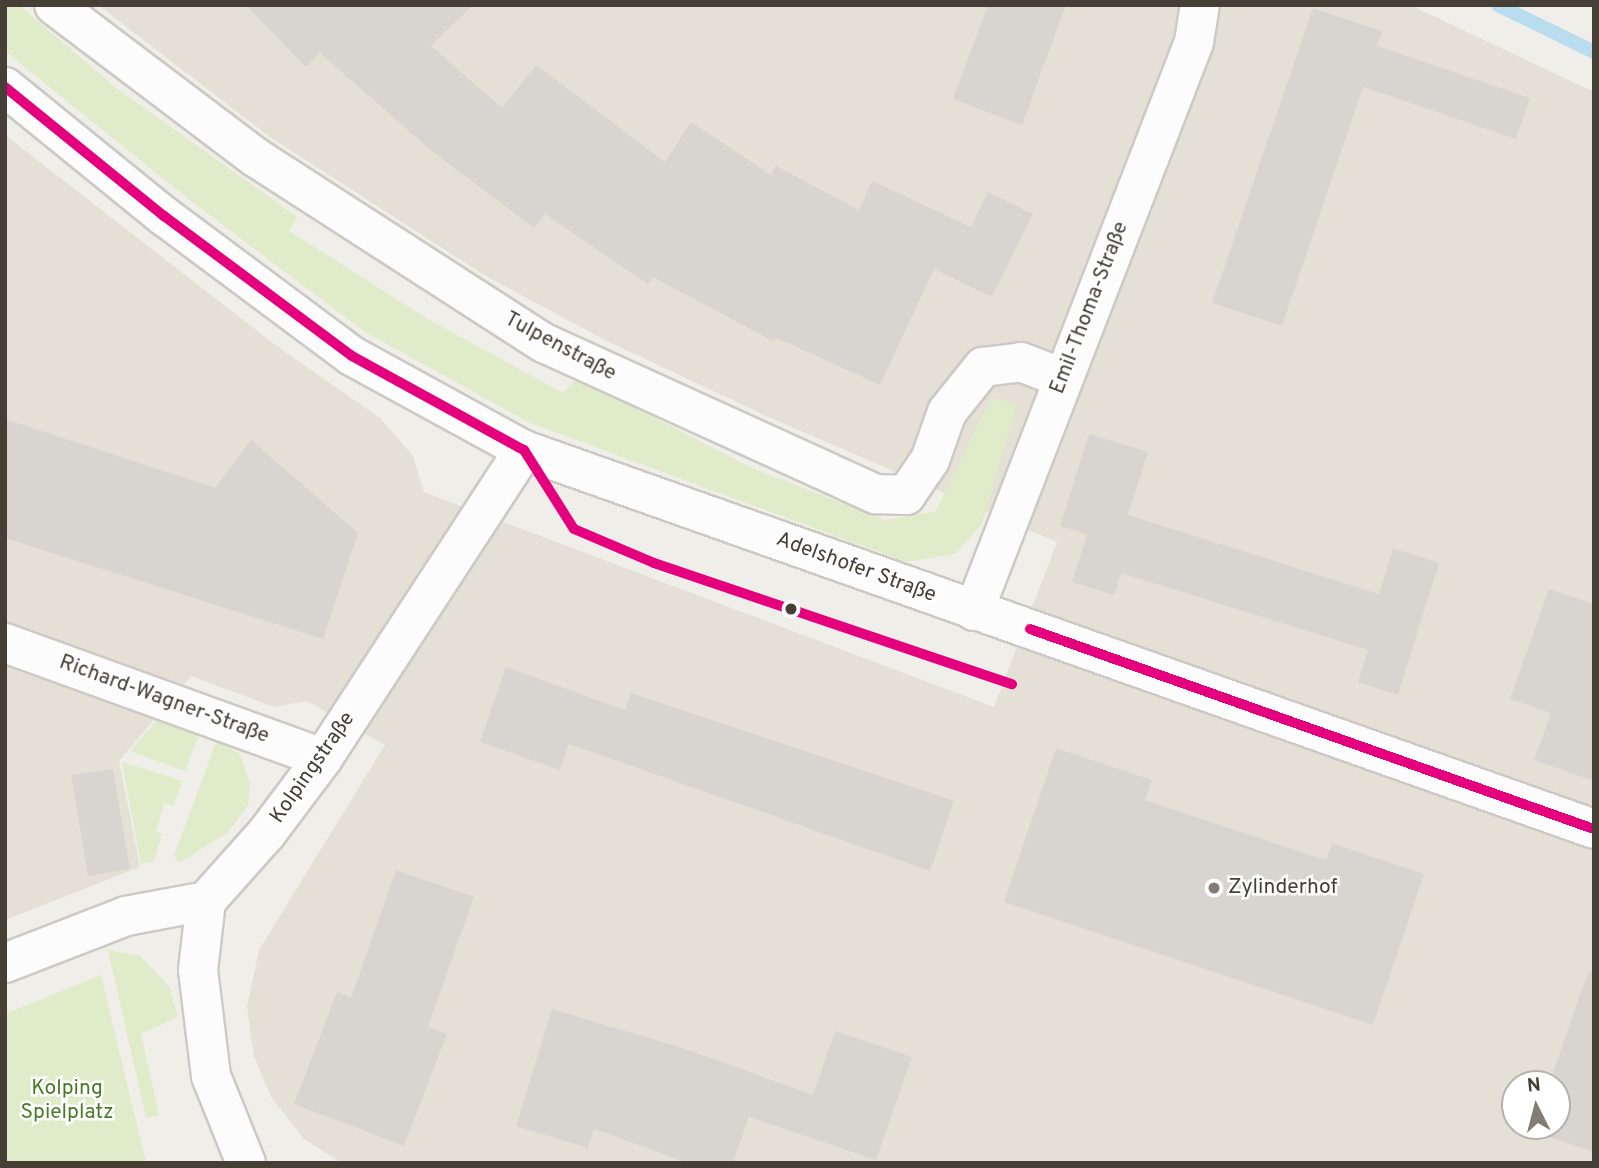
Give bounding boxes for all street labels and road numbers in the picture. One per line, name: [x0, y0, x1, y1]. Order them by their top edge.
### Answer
street label: Emil-Thoma-Straße: [1046, 218, 1134, 398]
street label: Tulpenstraße: [500, 307, 620, 387]
street label: Adelshofer Straße: [773, 527, 939, 609]
street label: Richard-Wagner-Straße: [56, 650, 272, 750]
street label: Kolpingstraße: [265, 707, 361, 829]

